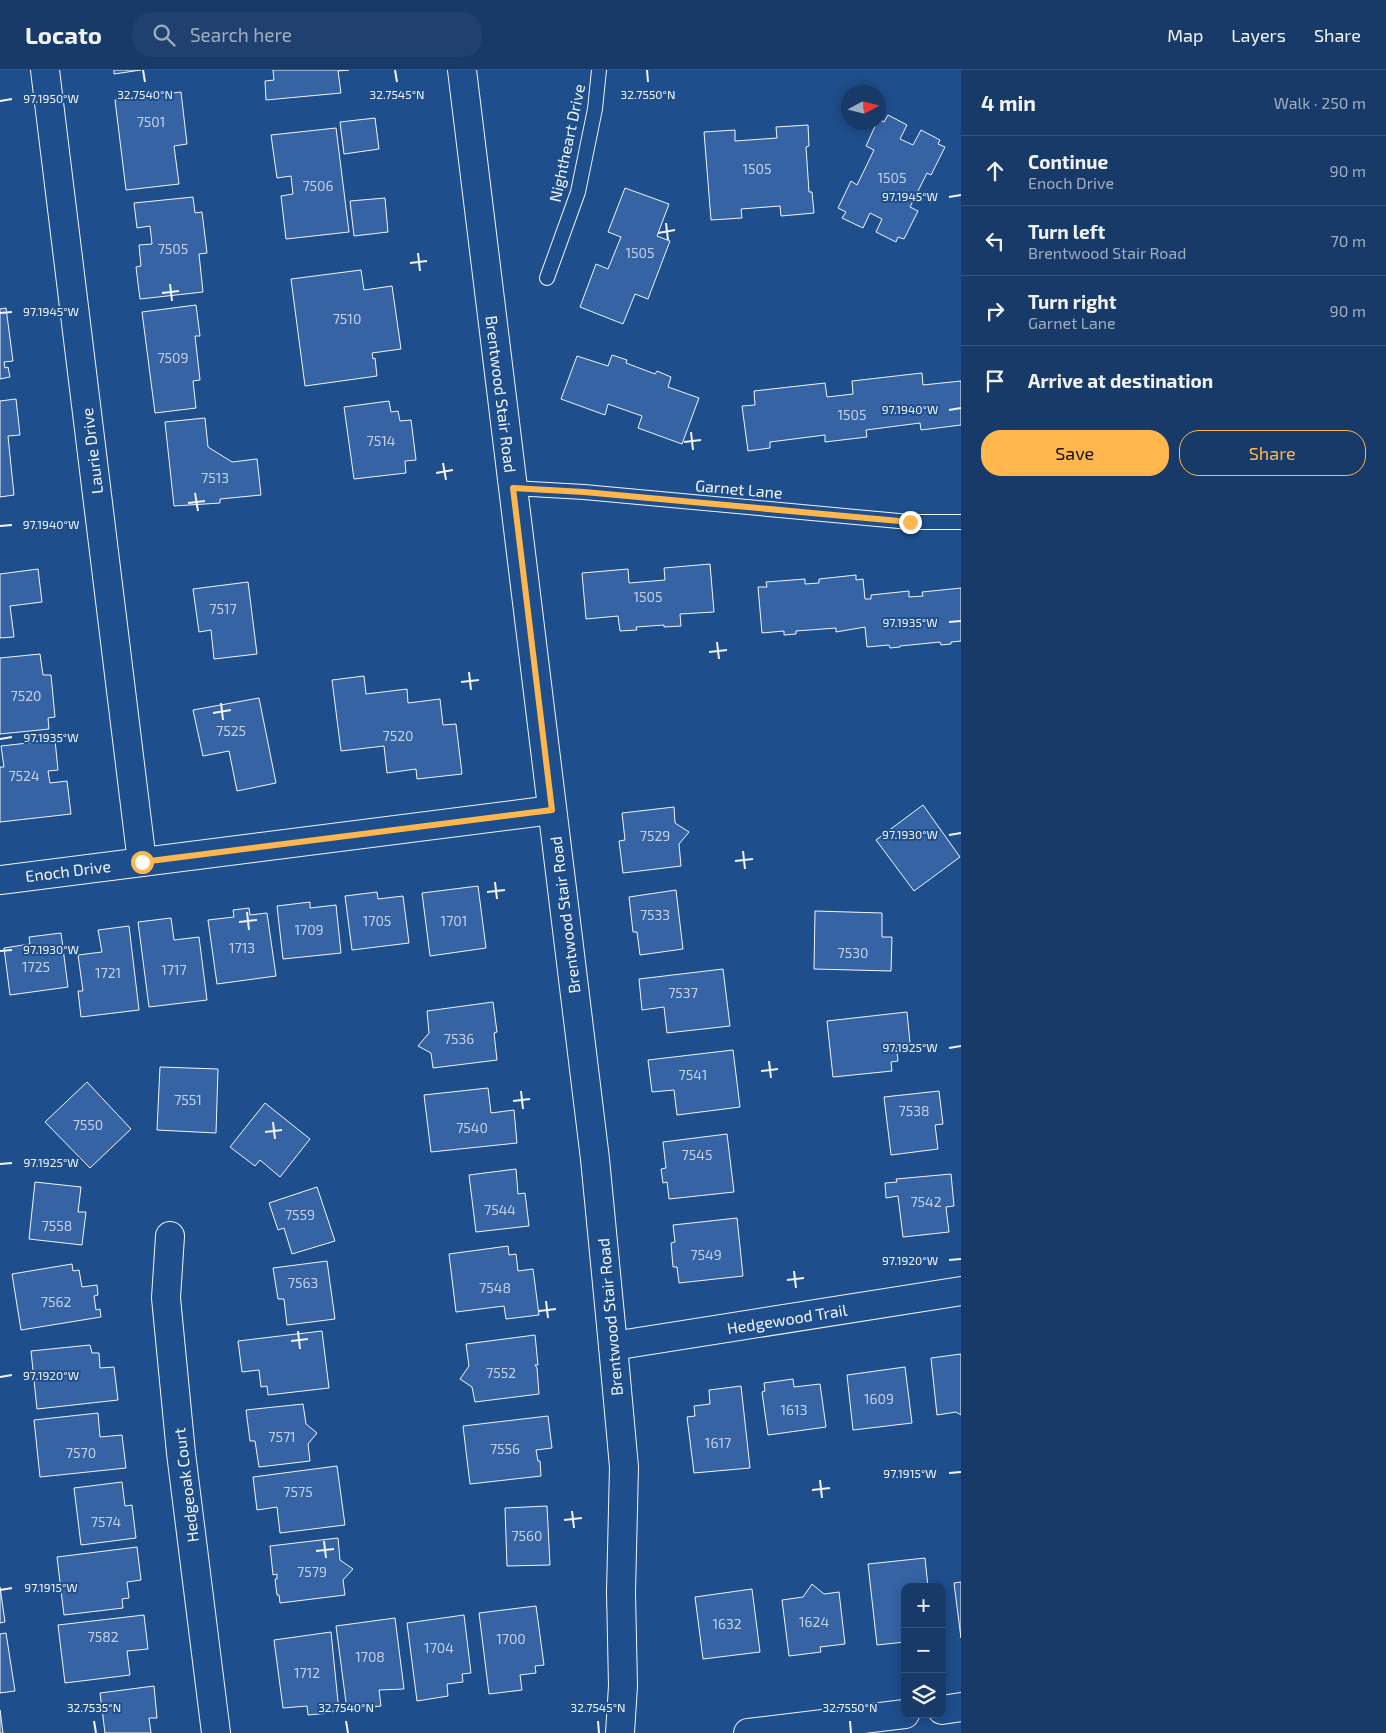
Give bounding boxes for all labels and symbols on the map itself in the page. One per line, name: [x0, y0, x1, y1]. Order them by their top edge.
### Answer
street label: Nightheart Drive: [545, 82, 588, 204]
north arrow: [841, 85, 886, 130]
text: 32.7540°N: [117, 87, 173, 101]
text: 32.7545°N: [370, 87, 424, 101]
text: 32.7550°N: [621, 87, 675, 101]
text: 97.1950°W: [23, 91, 79, 105]
house number: 7501: [137, 113, 165, 130]
house number: 1505: [742, 160, 772, 177]
house number: 1505: [877, 169, 907, 186]
house number: 7506: [302, 177, 334, 194]
text: 97.1945°W: [882, 189, 938, 203]
house number: 7505: [158, 240, 188, 257]
house number: 1505: [625, 244, 655, 261]
text: 97.1945°W: [23, 304, 79, 318]
house number: 7510: [333, 310, 361, 327]
street label: Brentwood Stair Road: [482, 314, 521, 474]
house number: 7509: [157, 349, 189, 366]
text: 97.1940°W: [882, 402, 938, 416]
house number: 1505: [837, 406, 867, 423]
street label: Laurie Drive: [77, 407, 106, 495]
house number: 7514: [367, 432, 395, 449]
house number: 7513: [201, 469, 229, 486]
street label: Garnet Lane: [695, 475, 784, 502]
route end: [899, 511, 922, 534]
text: 97.1940°W: [23, 517, 79, 531]
house number: 1505: [633, 588, 663, 605]
house number: 7517: [209, 600, 237, 617]
text: 97.1935°W: [882, 615, 938, 629]
house number: 7520: [11, 687, 41, 704]
house number: 7525: [216, 722, 246, 739]
house number: 7520: [383, 727, 413, 744]
text: 97.1935°W: [23, 730, 79, 744]
house number: 7524: [8, 767, 40, 784]
house number: 7529: [640, 827, 670, 844]
text: 97.1930°W: [882, 827, 938, 841]
street label: Brentwood Stair Road: [545, 835, 584, 995]
route start: [131, 851, 154, 874]
street label: Enoch Drive: [24, 856, 112, 885]
house number: 7533: [640, 906, 670, 923]
house number: 1705: [363, 912, 391, 929]
house number: 1701: [441, 912, 467, 929]
house number: 1709: [294, 921, 324, 938]
house number: 1713: [229, 939, 255, 956]
text: 97.1930°W: [23, 942, 79, 956]
house number: 7530: [838, 944, 868, 961]
house number: 1725: [22, 958, 50, 975]
house number: 1717: [161, 961, 187, 978]
house number: 1721: [95, 964, 121, 981]
house number: 7537: [668, 984, 698, 1001]
house number: 7536: [444, 1030, 474, 1047]
text: 97.1925°W: [882, 1040, 938, 1054]
house number: 7541: [679, 1066, 707, 1083]
house number: 7551: [174, 1091, 202, 1108]
house number: 7538: [899, 1102, 929, 1119]
house number: 7550: [73, 1116, 103, 1133]
house number: 7540: [456, 1119, 488, 1136]
house number: 7545: [682, 1146, 712, 1163]
text: 97.1925°W: [23, 1155, 79, 1169]
house number: 7542: [910, 1193, 942, 1210]
house number: 7544: [484, 1201, 516, 1218]
house number: 7559: [285, 1206, 315, 1223]
house number: 7558: [42, 1217, 72, 1234]
street label: Brentwood Stair Road: [593, 1237, 626, 1397]
house number: 7549: [690, 1246, 722, 1263]
text: 97.1920°W: [882, 1253, 938, 1267]
house number: 7563: [288, 1274, 318, 1291]
house number: 7548: [479, 1279, 511, 1296]
house number: 7562: [41, 1293, 71, 1310]
street label: Hedgewood Trail: [726, 1300, 849, 1337]
house number: 7552: [486, 1364, 516, 1381]
text: 97.1920°W: [23, 1368, 79, 1382]
house number: 1609: [864, 1390, 894, 1407]
house number: 1613: [781, 1401, 807, 1418]
street label: Hedgeoak Court: [169, 1427, 202, 1543]
house number: 7571: [268, 1428, 296, 1445]
house number: 1617: [705, 1434, 731, 1451]
house number: 7556: [490, 1440, 520, 1457]
house number: 7570: [66, 1444, 96, 1461]
text: 97.1915°W: [883, 1466, 937, 1480]
house number: 7575: [283, 1483, 313, 1500]
house number: 7574: [91, 1513, 121, 1530]
house number: 7560: [511, 1527, 543, 1544]
house number: 7579: [297, 1563, 327, 1580]
text: 97.1915°W: [24, 1580, 78, 1594]
house number: 1624: [799, 1613, 829, 1630]
house number: 1632: [712, 1615, 742, 1632]
house number: 7582: [87, 1628, 119, 1645]
house number: 1700: [496, 1630, 526, 1647]
house number: 1704: [424, 1639, 454, 1656]
house number: 1708: [355, 1648, 385, 1665]
house number: 1712: [294, 1664, 320, 1681]
text: 32.7535°N: [67, 1700, 121, 1714]
text: 32.7540°N: [318, 1700, 374, 1714]
text: 32.7545°N: [571, 1700, 625, 1714]
text: 32.7550°N: [823, 1700, 877, 1714]

